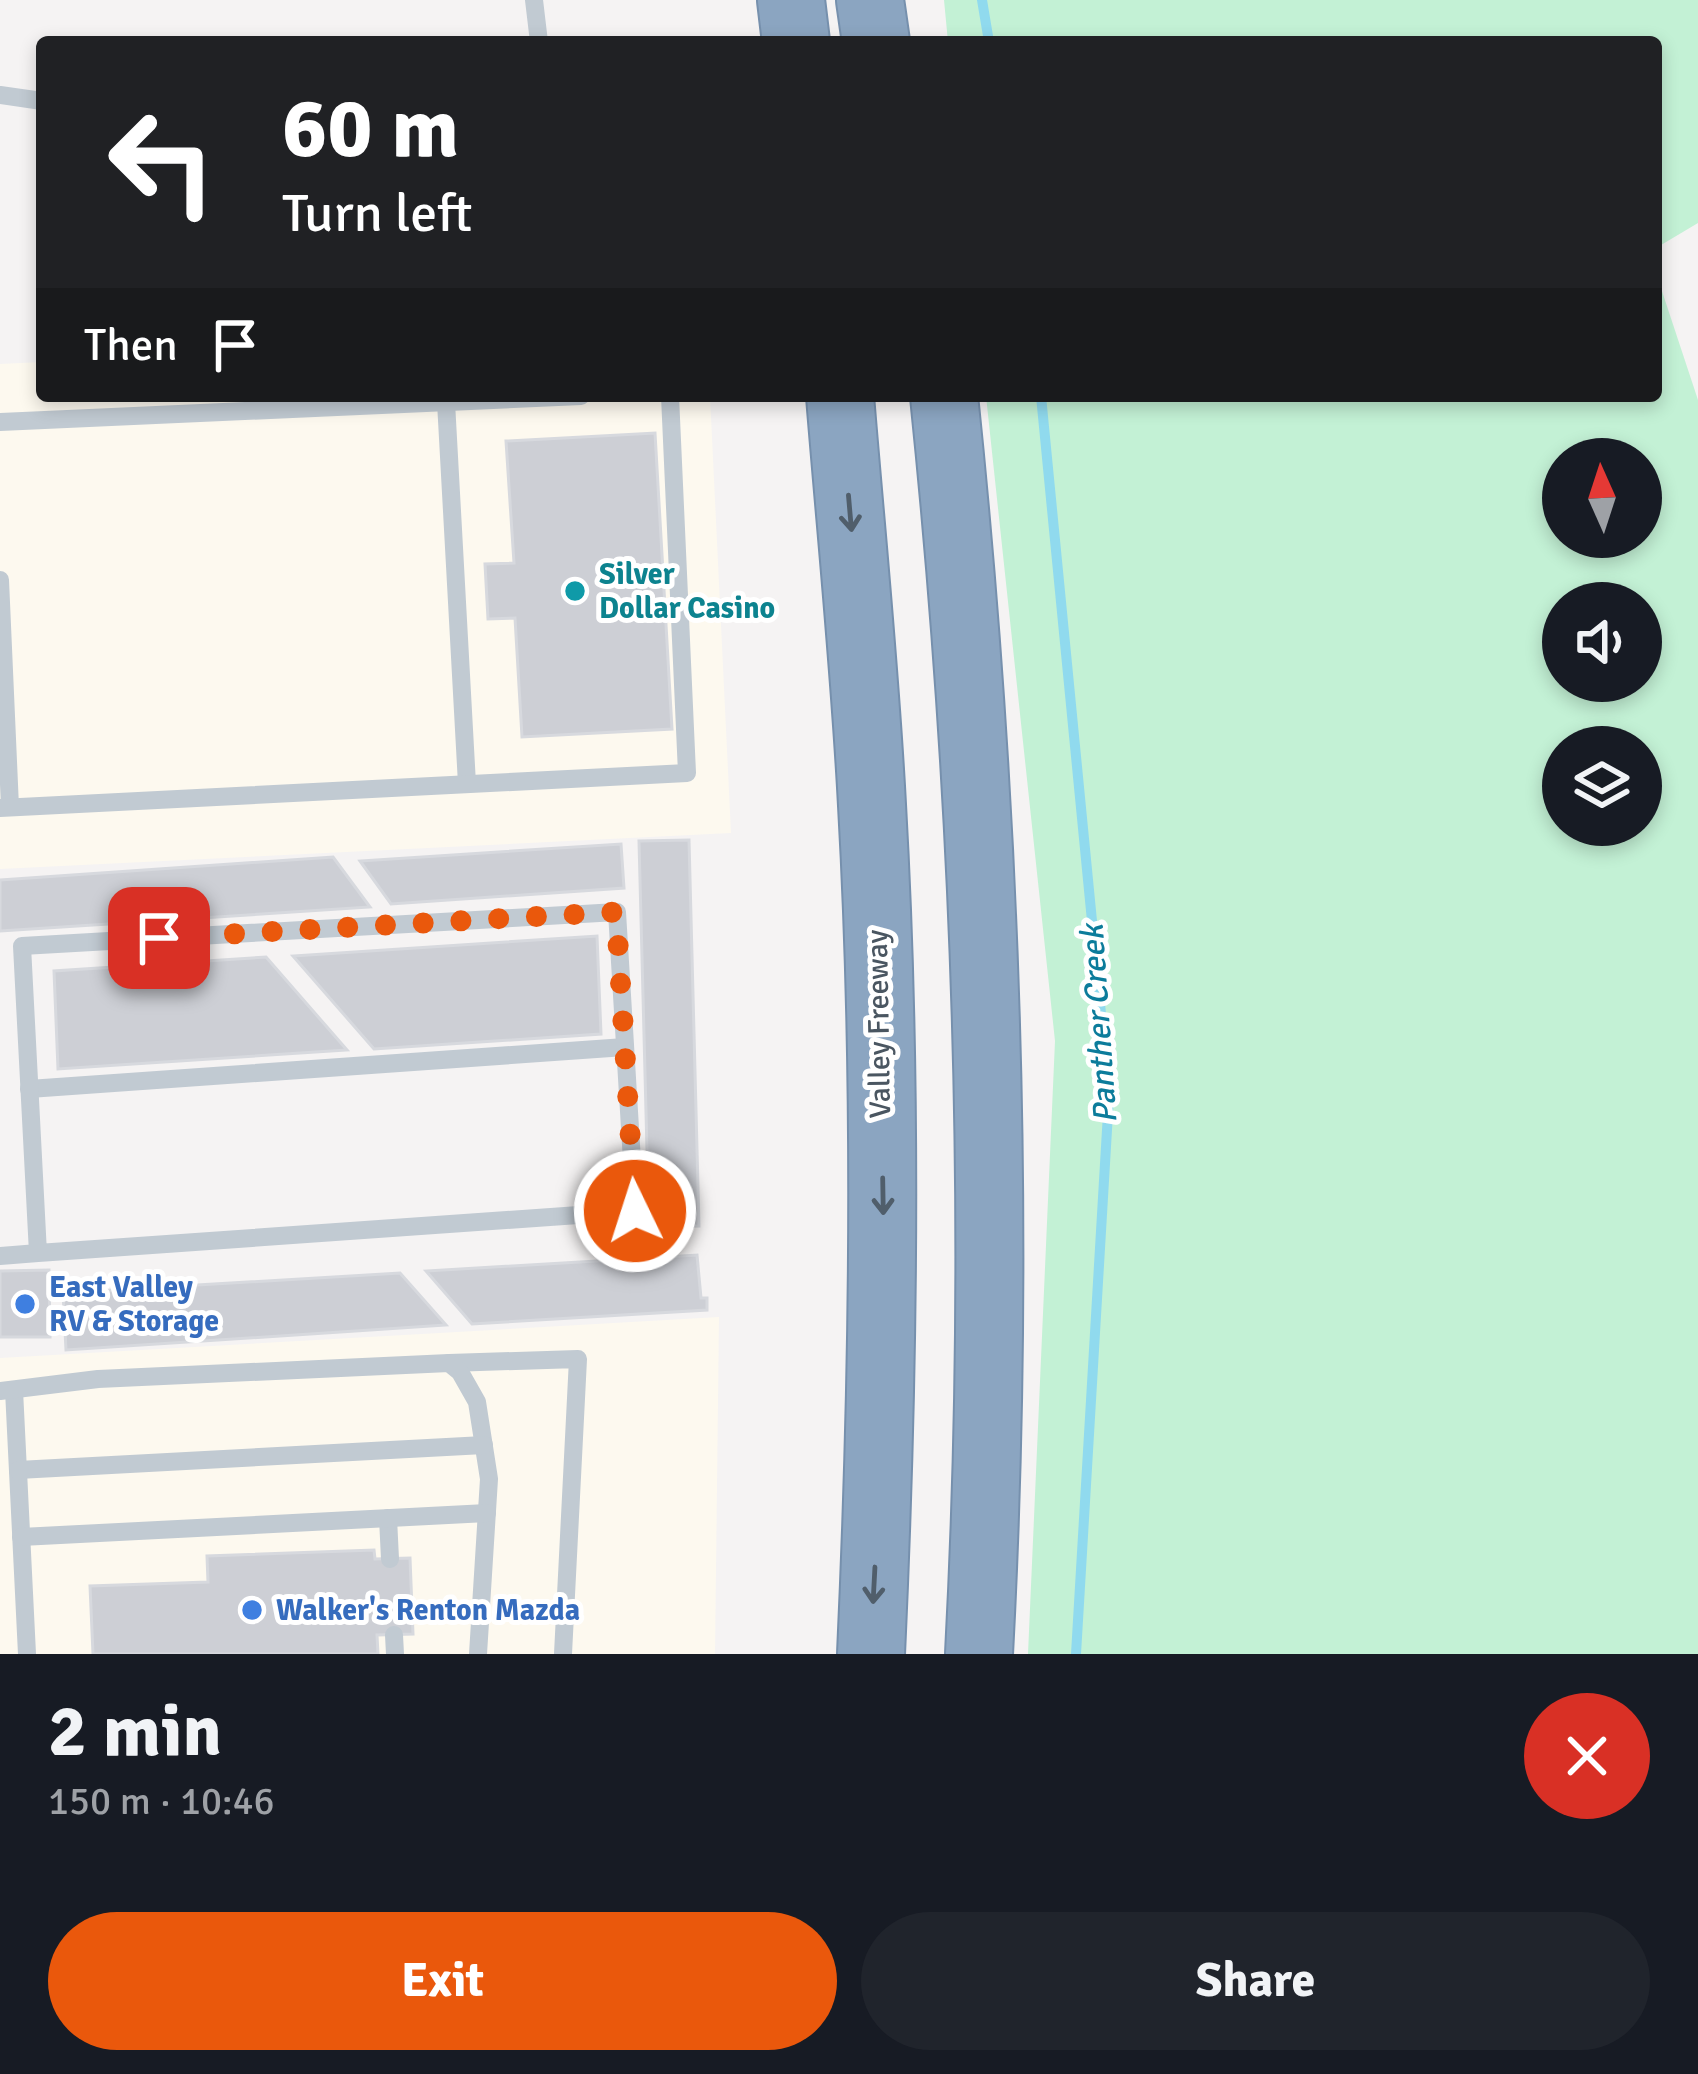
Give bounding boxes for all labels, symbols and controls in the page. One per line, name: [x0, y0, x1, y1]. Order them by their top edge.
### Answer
text: 60 m: [282, 77, 459, 181]
icon: left: [84, 84, 240, 240]
text: Turn left: [282, 180, 472, 247]
icon: arrive: [202, 312, 268, 378]
text: Then: [84, 318, 178, 373]
north arrow: [1542, 438, 1662, 558]
map controls: [1542, 438, 1662, 846]
one-way arrow: [838, 493, 861, 532]
place label: Silver Dollar Casino: [599, 556, 775, 627]
marker: Silver Dollar Casino: [562, 578, 588, 604]
button: sound: [1542, 582, 1662, 702]
button: layers: [1542, 726, 1662, 846]
pin: [108, 887, 210, 989]
icon: arrive: [126, 905, 192, 971]
water label: Panther Creek: [1071, 921, 1126, 1125]
street label: Valley Freeway: [859, 929, 899, 1119]
position arrow: [572, 1148, 698, 1274]
one-way arrow: [872, 1176, 894, 1215]
place label: East Valley RV & Storage: [49, 1269, 219, 1340]
marker: East Valley RV & Storage: [12, 1291, 38, 1317]
one-way arrow: [863, 1565, 886, 1604]
place label: Walker's Renton Mazda: [276, 1592, 580, 1629]
marker: Walker's Renton Mazda: [239, 1597, 265, 1623]
text: 2 min: [48, 1687, 222, 1776]
button: close: [1524, 1693, 1650, 1819]
text: 150 m · 10:46: [48, 1777, 275, 1825]
button: Exit: [48, 1912, 837, 2050]
button: Share: [861, 1912, 1650, 2050]

